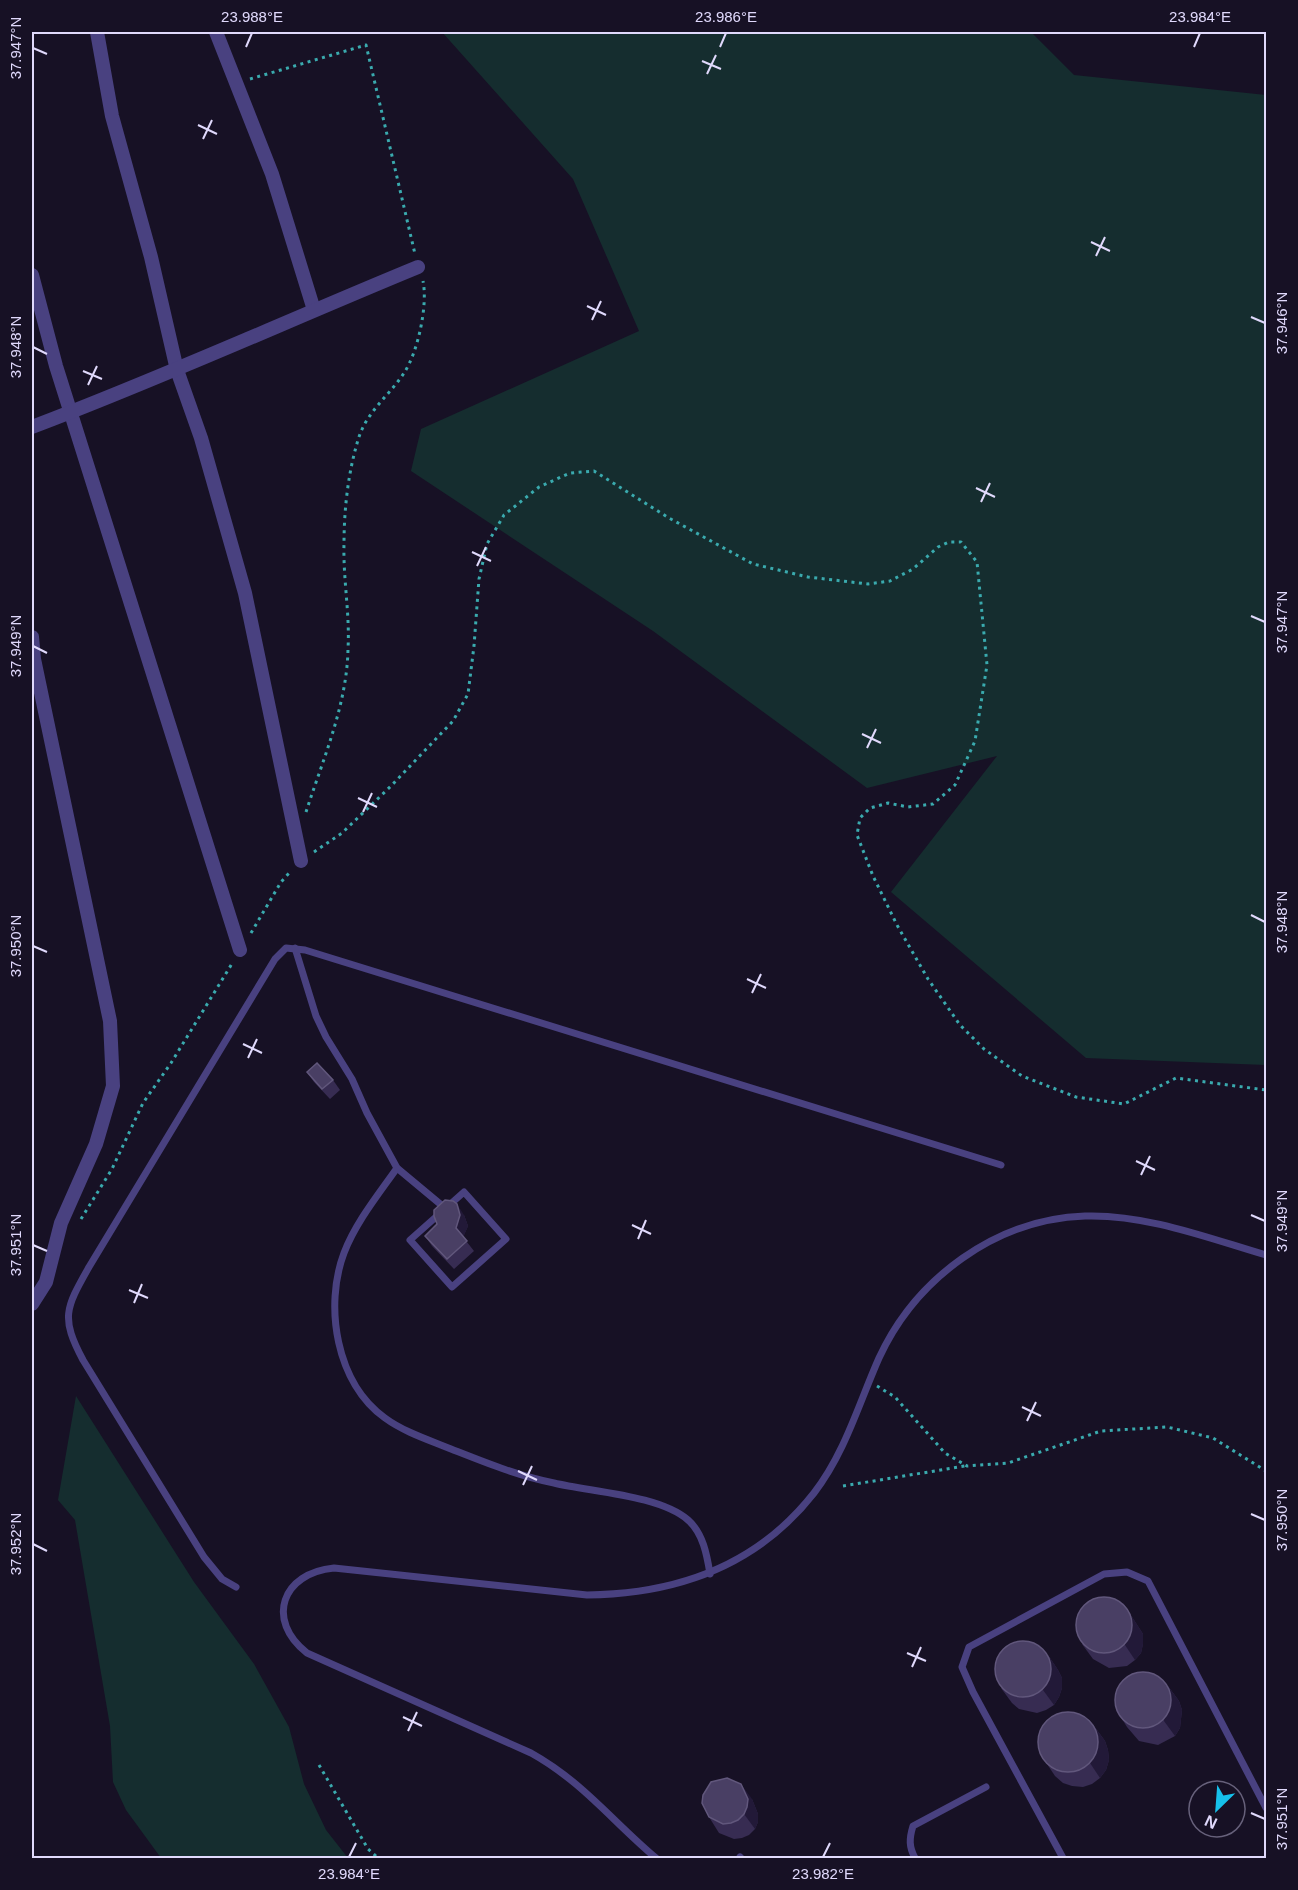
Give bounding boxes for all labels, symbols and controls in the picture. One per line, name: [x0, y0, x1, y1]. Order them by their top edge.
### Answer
text: 23.988°E: [221, 8, 283, 25]
text: 23.986°E: [695, 8, 757, 25]
text: 23.984°E: [1169, 8, 1231, 25]
text: 37.947°N: [7, 17, 24, 79]
text: 37.946°N: [1273, 292, 1290, 354]
text: 37.948°N: [7, 316, 24, 378]
text: 37.947°N: [1273, 591, 1290, 653]
text: 37.949°N: [7, 615, 24, 677]
text: 37.948°N: [1273, 891, 1290, 953]
text: 37.950°N: [7, 915, 24, 977]
text: 37.949°N: [1273, 1190, 1290, 1252]
text: 37.951°N: [7, 1214, 24, 1276]
text: 37.950°N: [1273, 1489, 1290, 1551]
text: 37.952°N: [7, 1513, 24, 1575]
north arrow: [1187, 1779, 1247, 1839]
text: 37.951°N: [1273, 1788, 1290, 1850]
text: N: [1202, 1812, 1220, 1832]
text: 23.984°E: [318, 1865, 380, 1882]
text: 23.982°E: [792, 1865, 854, 1882]

